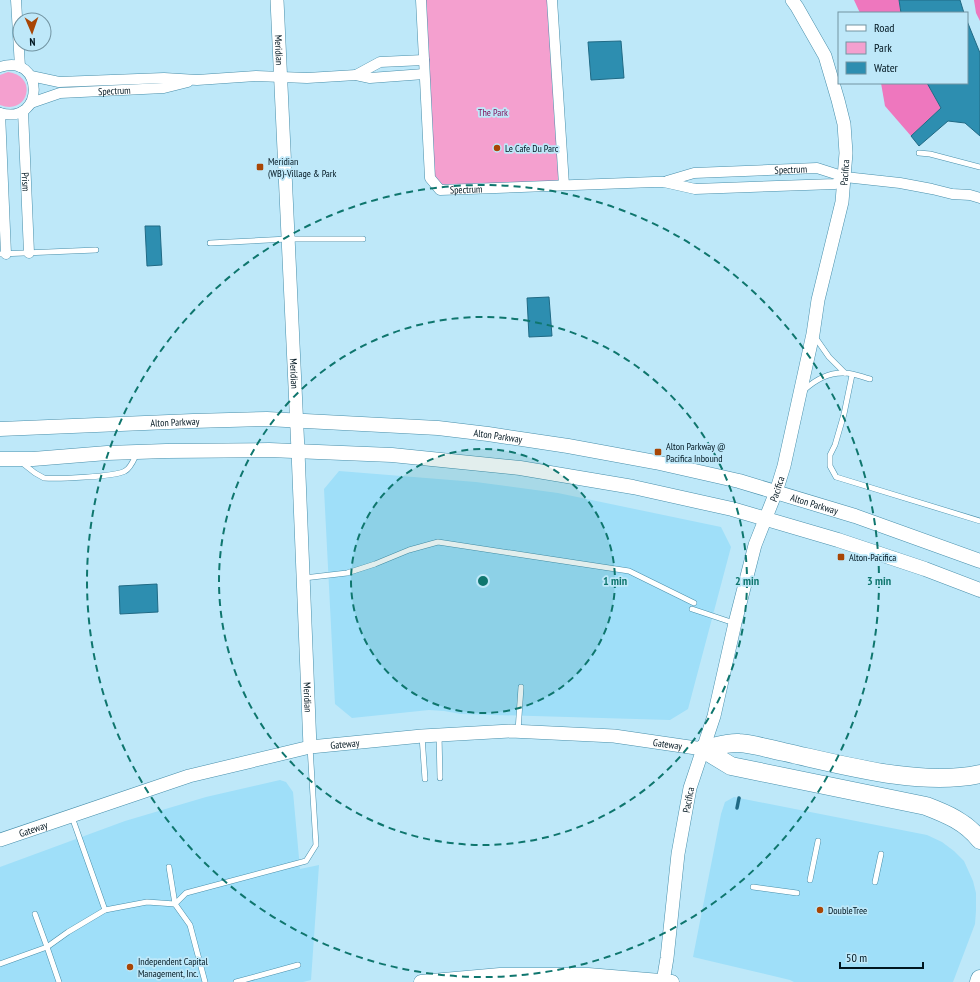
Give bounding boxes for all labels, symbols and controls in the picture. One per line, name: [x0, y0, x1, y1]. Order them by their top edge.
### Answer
north arrow: [12, 12, 52, 52]
legend: [838, 12, 968, 84]
text: Road: [874, 20, 894, 35]
text: N: [29, 35, 36, 49]
street label: Meridian: [272, 35, 286, 65]
text: Park: [874, 40, 892, 55]
text: Water: [874, 60, 899, 75]
street label: Spectrum: [98, 84, 131, 98]
park label: The Park: [478, 106, 508, 119]
place label: Le Cafe Du Parc: [505, 142, 559, 155]
marker: Le Cafe Du Parc: [492, 143, 502, 153]
place label: Meridian (WB)-Village & Park: [268, 155, 337, 180]
street label: Pacifica: [837, 159, 852, 186]
marker: Meridian (WB)-Village & Park: [255, 162, 265, 172]
street label: Spectrum: [774, 162, 807, 177]
street label: Prism: [19, 172, 32, 192]
street label: Spectrum: [450, 182, 483, 197]
street label: Meridian: [287, 358, 301, 389]
street label: Alton Parkway: [150, 415, 200, 430]
street label: Alton Parkway: [473, 426, 524, 446]
place label: Alton Parkway @ Pacifica Inbound: [666, 440, 725, 465]
marker: Alton Parkway @ Pacifica Inbound: [653, 447, 663, 457]
street label: Pacifica: [767, 475, 787, 504]
street label: Alton Parkway: [789, 491, 840, 518]
place label: Alton-Pacifica: [849, 551, 896, 564]
marker: Alton-Pacifica: [836, 552, 846, 562]
text: 1 min: [603, 573, 627, 588]
text: 2 min: [735, 573, 759, 588]
text: 3 min: [867, 573, 891, 588]
centre of rings: [476, 574, 490, 588]
street label: Meridian: [300, 682, 315, 713]
street label: Gateway: [330, 736, 360, 752]
street label: Gateway: [652, 736, 683, 753]
street label: Pacifica: [680, 786, 697, 814]
street label: Gateway: [17, 818, 50, 840]
place label: DoubleTree: [828, 904, 867, 917]
marker: DoubleTree: [815, 905, 825, 915]
scale bar: [840, 944, 923, 970]
text: 50 m: [846, 950, 867, 965]
place label: Independent Capital Management, Inc.: [138, 955, 208, 980]
marker: Independent Capital Management, Inc.: [125, 962, 135, 972]

